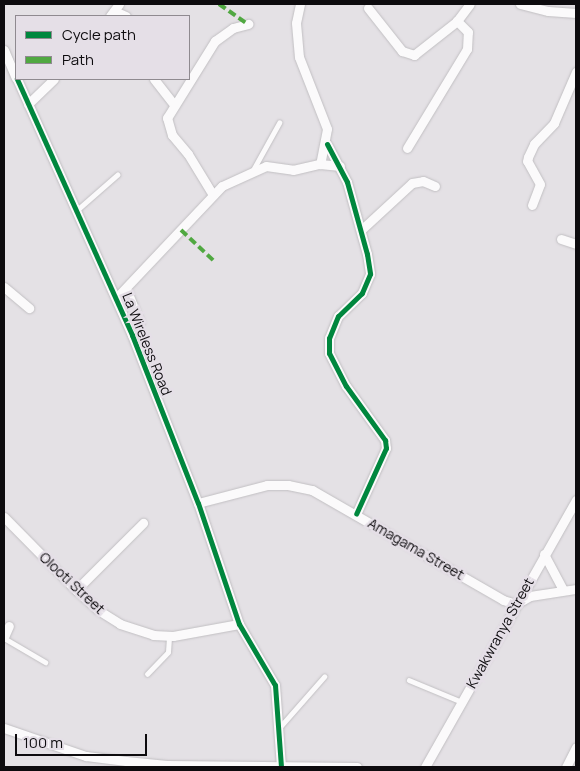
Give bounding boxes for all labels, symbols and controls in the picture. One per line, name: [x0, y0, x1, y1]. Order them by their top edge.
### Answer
legend: [15, 15, 190, 80]
text: Cycle path: [62, 24, 136, 45]
text: Path: [62, 49, 94, 70]
street label: La Wireless Road: [119, 290, 175, 398]
street label: Amagama Street: [365, 515, 467, 583]
street label: Olooti Street: [36, 549, 108, 617]
street label: Kwakwranya Street: [463, 575, 537, 691]
scale bar: [18, 724, 150, 756]
text: 100 m: [23, 732, 63, 753]

